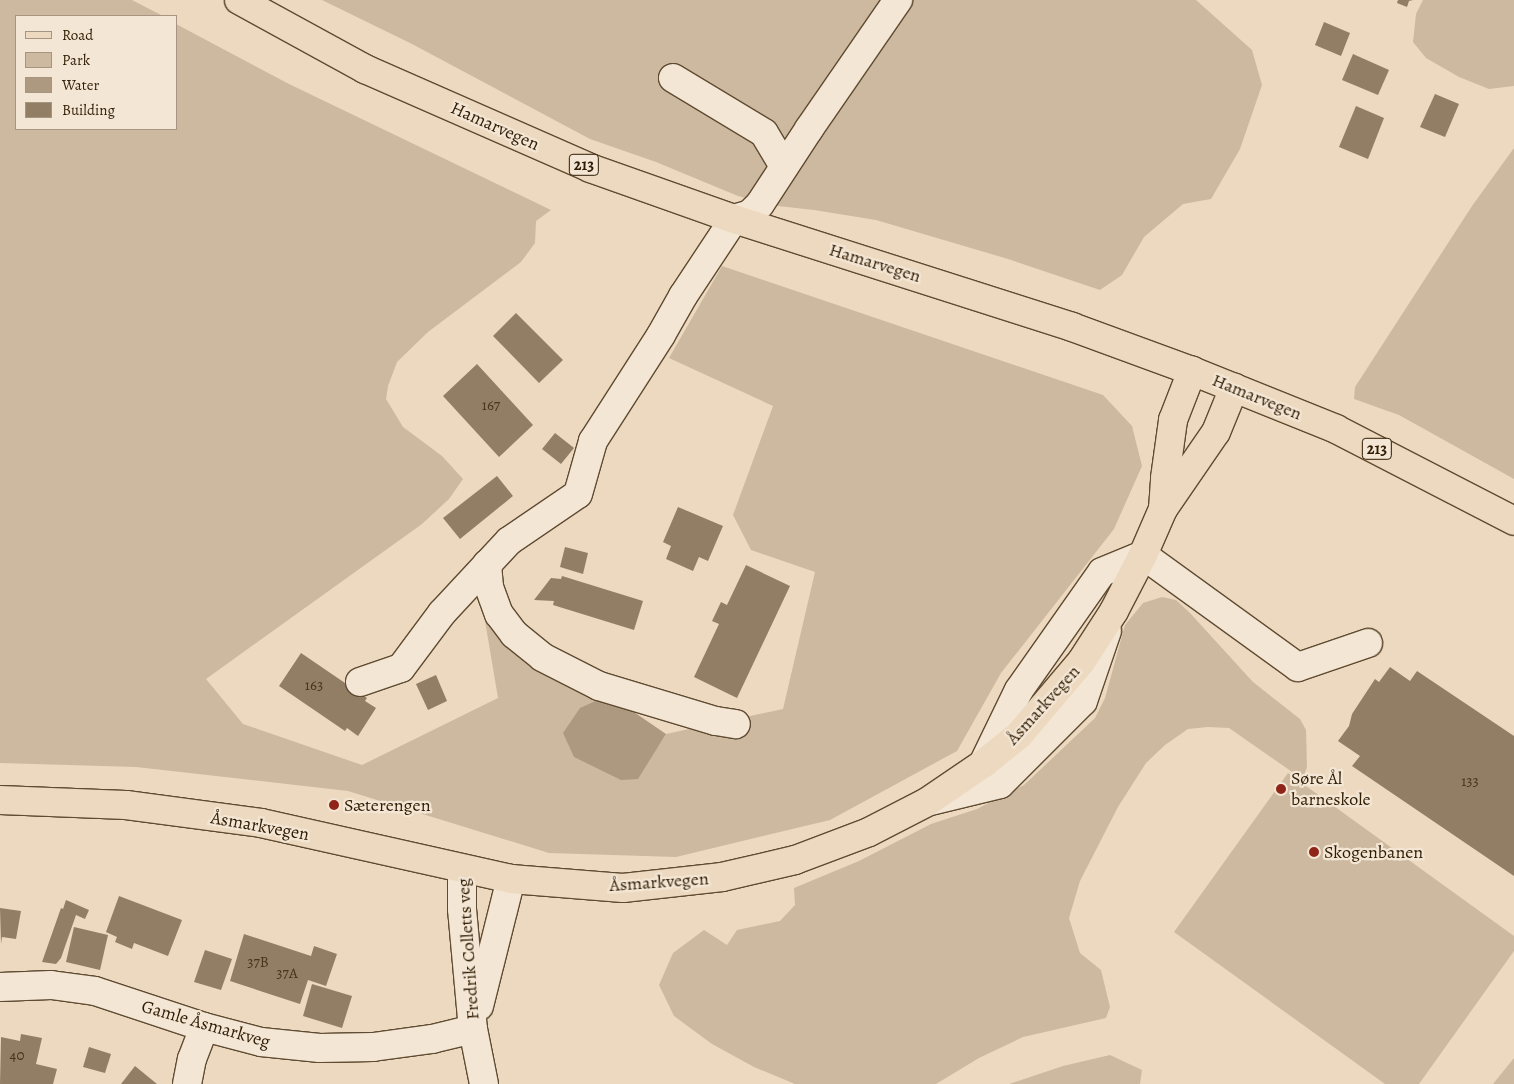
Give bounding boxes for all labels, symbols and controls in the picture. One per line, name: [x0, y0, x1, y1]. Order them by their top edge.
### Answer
legend: [15, 15, 178, 130]
text: Road: [62, 25, 93, 45]
text: Park: [62, 50, 90, 70]
text: Water: [62, 75, 99, 95]
street label: Hamarvegen: [447, 97, 543, 155]
text: Building: [62, 100, 115, 120]
road number: 213: [568, 152, 600, 178]
street label: Hamarvegen: [827, 239, 923, 287]
street label: Hamarvegen: [1209, 369, 1305, 425]
house number: 167: [482, 397, 500, 415]
road number: 213: [1361, 436, 1393, 462]
street label: Åsmarkvegen: [1002, 661, 1084, 749]
house number: 163: [305, 677, 323, 695]
place label: Søre Ål barneskole: [1291, 768, 1371, 811]
house number: 133: [1461, 773, 1479, 791]
marker: Søre Ål barneskole: [1275, 783, 1287, 795]
place label: Sæterengen: [344, 794, 431, 816]
marker: Sæterengen: [328, 799, 340, 811]
street label: Åsmarkvegen: [209, 807, 311, 845]
place label: Skogenbanen: [1324, 841, 1423, 863]
marker: Skogenbanen: [1308, 846, 1320, 858]
street label: Åsmarkvegen: [609, 868, 709, 896]
street label: Fredrik Colletts veg: [452, 878, 484, 1020]
house number: 37B: [247, 954, 269, 972]
house number: 37A: [276, 965, 298, 983]
street label: Gamle Åsmarkveg: [139, 995, 273, 1053]
house number: 40: [10, 1047, 24, 1065]

